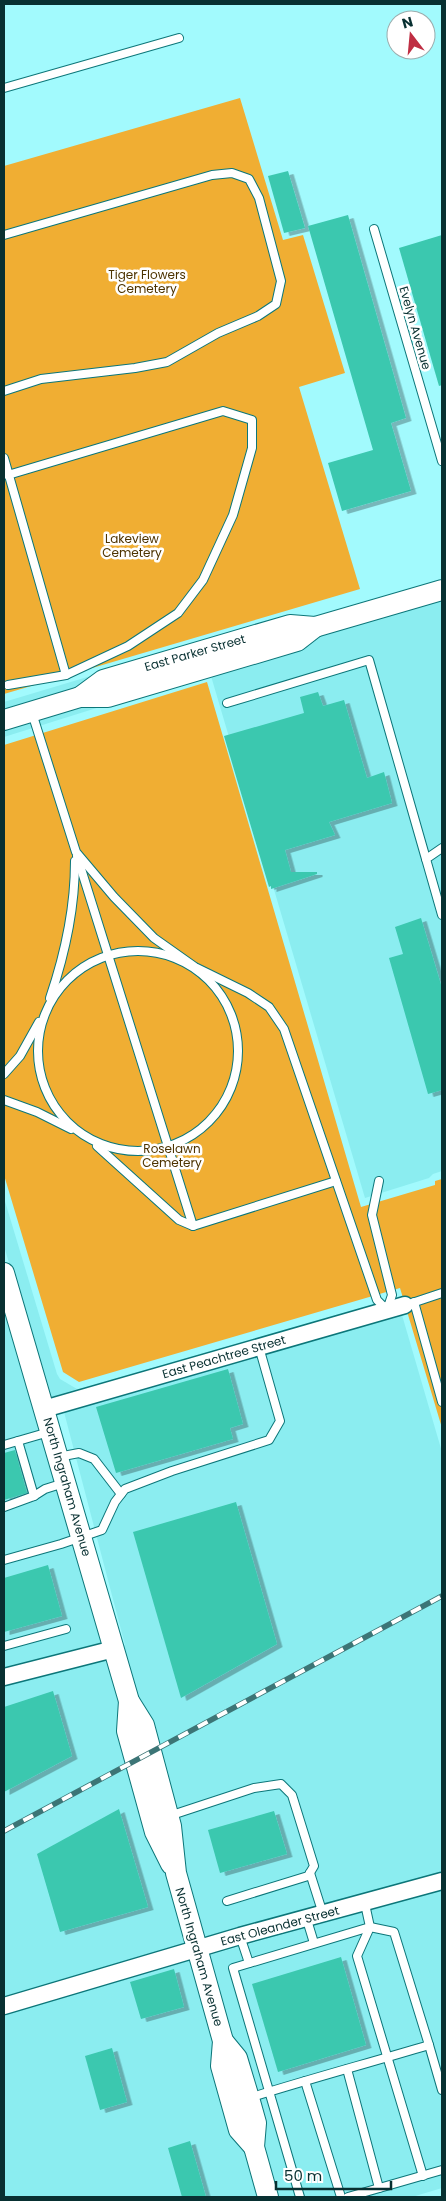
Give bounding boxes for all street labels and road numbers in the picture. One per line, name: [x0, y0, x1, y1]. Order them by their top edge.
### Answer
street label: Evelyn Avenue: [395, 284, 436, 372]
street label: East Parker Street: [142, 630, 247, 675]
street label: East Peachtree Street: [160, 1331, 288, 1382]
street label: North Ingraham Avenue: [40, 1416, 95, 1558]
street label: North Ingraham Avenue: [172, 1886, 227, 2028]
street label: East Oleander Street: [219, 1902, 341, 1950]

